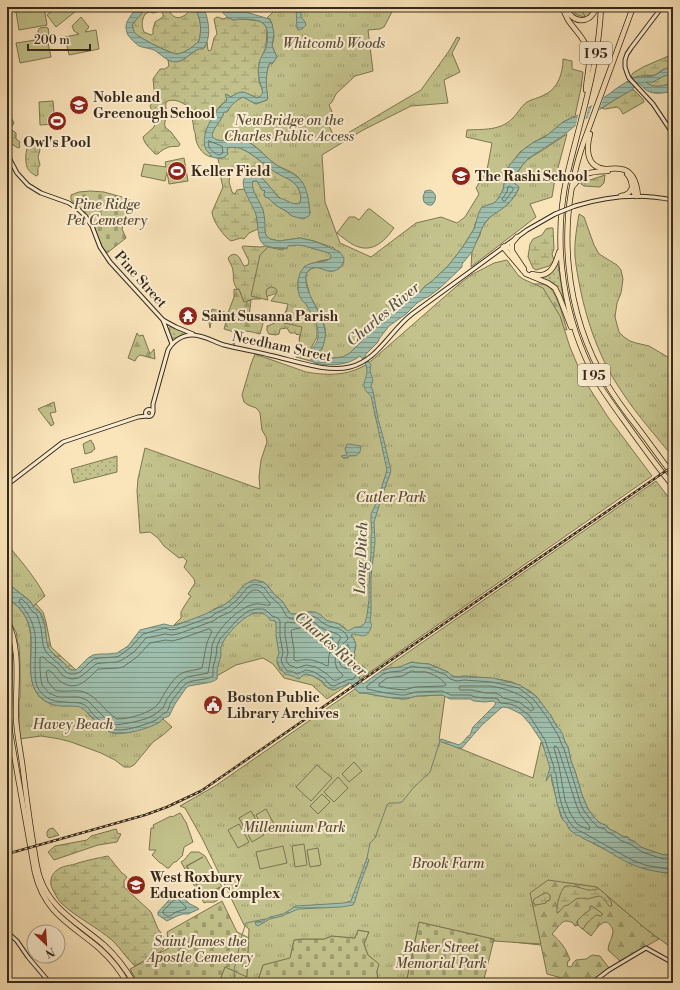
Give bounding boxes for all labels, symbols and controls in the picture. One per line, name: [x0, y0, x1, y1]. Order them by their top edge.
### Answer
scale bar: [28, 26, 90, 52]
text: 200 m: [34, 33, 70, 48]
park label: Whitcomb Woods: [283, 35, 385, 53]
road number: I 95: [580, 42, 612, 64]
place label: Noble and Greenough School: [93, 89, 216, 123]
school or university icon: Noble and Greenough School: [68, 94, 90, 116]
sports icon: Owl's Pool: [46, 110, 68, 132]
park label: NewBridge on the Charles Public Access: [224, 112, 354, 146]
place label: Owl's Pool: [23, 134, 91, 152]
sports icon: Keller Field: [166, 160, 188, 182]
place label: Keller Field: [191, 163, 271, 181]
school or university icon: The Rashi School: [450, 165, 472, 187]
place label: The Rashi School: [475, 168, 588, 186]
park label: Pine Ridge Pet Cemetery: [66, 196, 148, 230]
street label: Pine Street: [110, 247, 171, 312]
water label: Charles River: [343, 278, 424, 351]
temple icon: Saint Susanna Parish: [177, 305, 199, 327]
place label: Saint Susanna Parish: [202, 308, 338, 326]
street label: Needham Street: [231, 328, 333, 366]
road number: I 95: [578, 364, 610, 386]
park label: Cutler Park: [356, 489, 426, 507]
water label: Long Ditch: [351, 521, 372, 595]
water label: Charles River: [291, 608, 371, 681]
place label: Boston Public Library Archives: [227, 689, 339, 723]
public building icon: Boston Public Library Archives: [202, 694, 224, 716]
park label: Havey Beach: [32, 716, 114, 734]
park label: Millennium Park: [242, 819, 346, 837]
park label: Brook Farm: [410, 855, 485, 873]
place label: West Roxbury Education Complex: [149, 869, 281, 903]
school or university icon: West Roxbury Education Complex: [125, 874, 147, 896]
north arrow: [26, 924, 66, 964]
park label: Saint James the Apostle Cemetery: [145, 933, 254, 967]
park label: Baker Street Memorial Park: [395, 939, 487, 973]
text: N: [43, 944, 57, 960]

